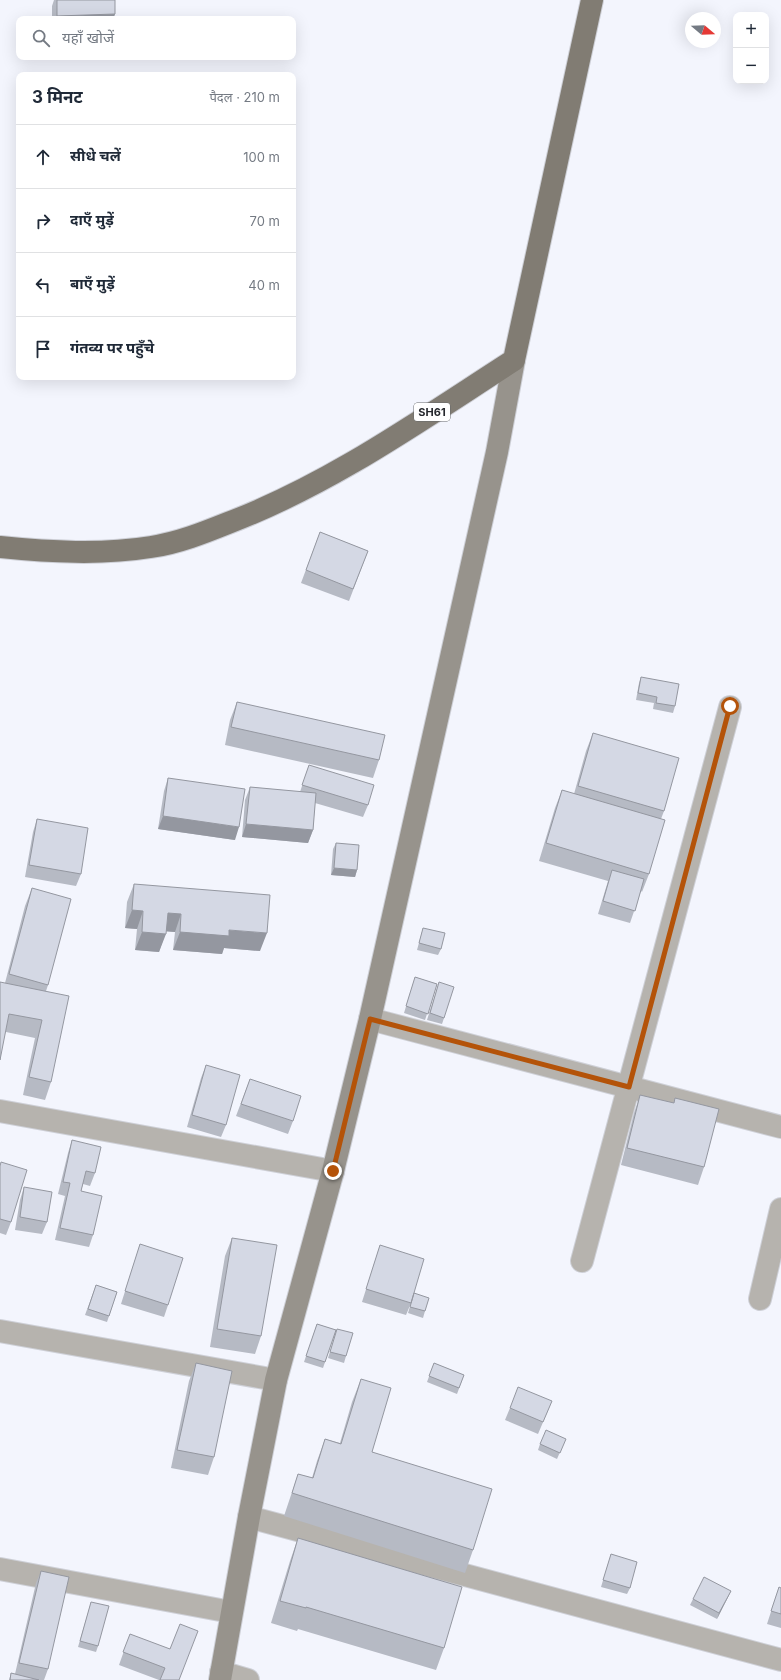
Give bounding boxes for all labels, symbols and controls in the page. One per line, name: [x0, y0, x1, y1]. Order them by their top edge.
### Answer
north arrow: [685, 12, 721, 48]
map controls: [733, 12, 769, 84]
button: +: [733, 12, 769, 48]
search box: [16, 16, 296, 60]
icon: search: [30, 27, 52, 49]
text: यहाँ खोजें: [62, 28, 114, 47]
button: −: [733, 48, 769, 84]
text: 3 मिनट: [32, 87, 83, 107]
text: पैदल · 210 m: [209, 89, 280, 105]
icon: ahead: [32, 146, 54, 168]
text: सीधे चलें: [70, 146, 121, 165]
text: 100 m: [243, 149, 280, 165]
icon: right: [32, 210, 54, 232]
text: दाएँ मुड़ें: [70, 210, 114, 229]
text: 70 m: [250, 213, 280, 229]
icon: left: [32, 274, 54, 296]
text: बाएँ मुड़ें: [70, 274, 115, 293]
text: 40 m: [248, 277, 280, 293]
icon: arrive: [32, 338, 54, 360]
text: गंतव्य पर पहुँचे: [70, 338, 154, 357]
road number: SH61: [414, 403, 450, 421]
route start: [721, 697, 739, 715]
route end: [324, 1162, 342, 1180]

